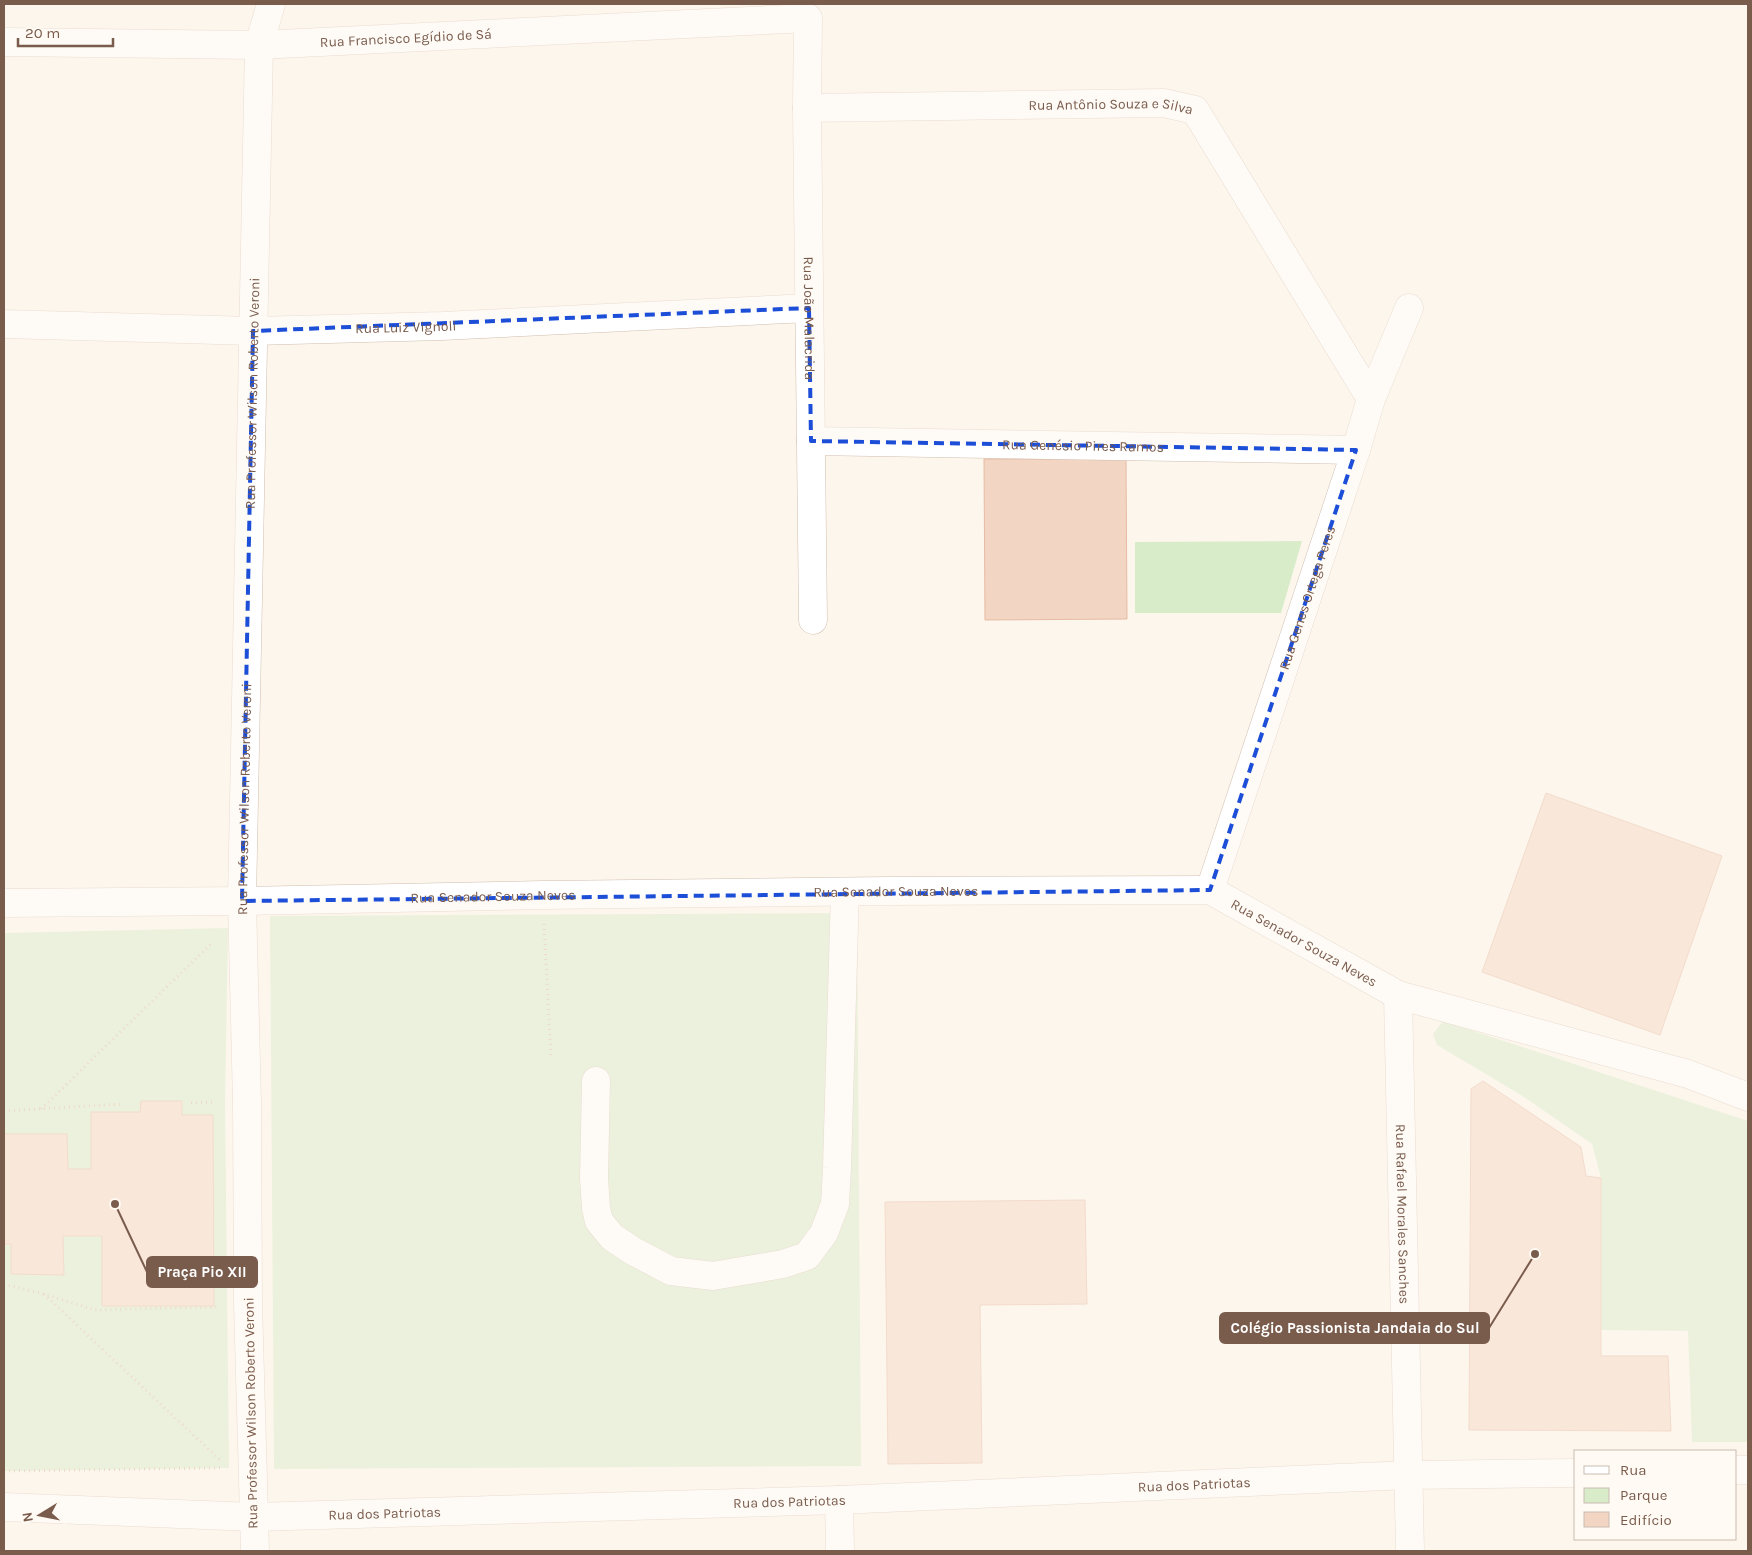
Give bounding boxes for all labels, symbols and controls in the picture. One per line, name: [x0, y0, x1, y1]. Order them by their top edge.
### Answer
scale bar: [18, 15, 112, 47]
text: 20 m: [25, 24, 60, 42]
street label: Rua Francisco Egídio de Sá: [319, 25, 492, 50]
street label: Rua Antônio Souza e Silva: [1028, 94, 1195, 118]
street label: Rua João Malacrida: [800, 256, 819, 380]
street label: Rua Professor Wilson Roberto Veroni: [241, 277, 263, 509]
street label: Rua Luiz Vignoli: [355, 317, 457, 337]
street label: Rua Genésio Pires Ramos: [1002, 436, 1164, 455]
street label: Rua Genes Ortega Peres: [1275, 523, 1339, 672]
street label: Rua Professor Wilson Roberto Veroni: [233, 683, 255, 915]
street label: Rua Senador Souza Neves: [813, 882, 978, 900]
street label: Rua Senador Souza Neves: [410, 886, 576, 906]
street label: Rua Senador Souza Neves: [1228, 895, 1380, 990]
street label: Rua Rafael Morales Sanches: [1392, 1124, 1413, 1304]
callout: Praça Pio XII: [147, 1257, 257, 1287]
text: Praça Pio XII: [157, 1263, 247, 1281]
street label: Rua Professor Wilson Roberto Veroni: [240, 1297, 262, 1529]
callout: Colégio Passionista Jandaia do Sul: [1220, 1313, 1489, 1343]
text: Colégio Passionista Jandaia do Sul: [1230, 1319, 1480, 1337]
legend: [1574, 1450, 1737, 1540]
text: Rua: [1620, 1461, 1647, 1479]
street label: Rua dos Patriotas: [1138, 1473, 1251, 1495]
text: Parque: [1620, 1486, 1668, 1504]
north arrow: [15, 1490, 65, 1540]
street label: Rua dos Patriotas: [733, 1491, 846, 1512]
street label: Rua dos Patriotas: [328, 1503, 441, 1523]
text: N: [18, 1511, 37, 1524]
text: Edifício: [1620, 1511, 1672, 1529]

